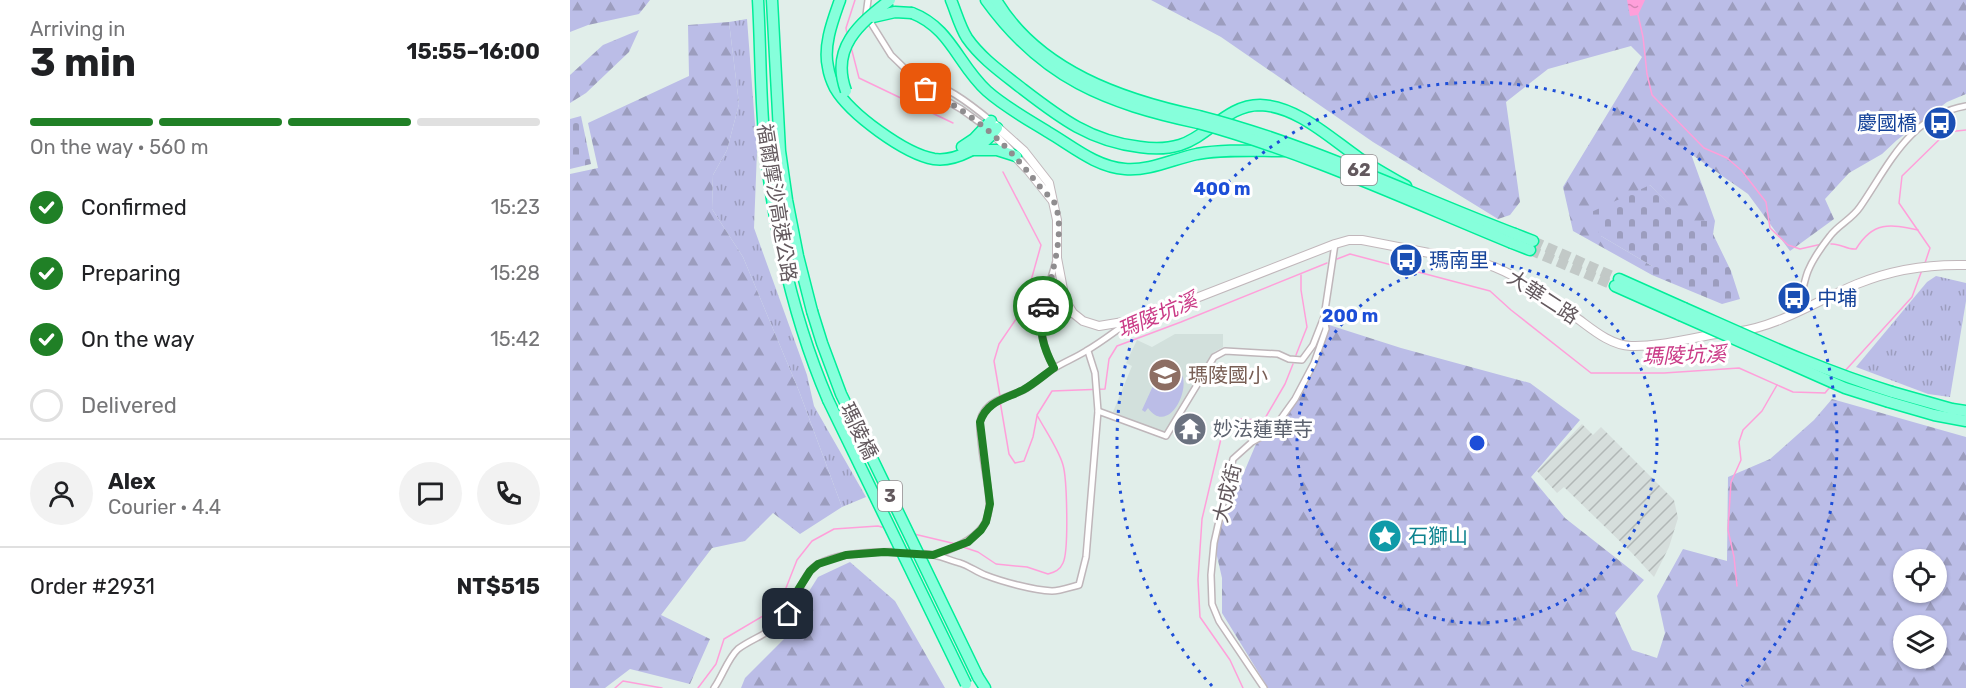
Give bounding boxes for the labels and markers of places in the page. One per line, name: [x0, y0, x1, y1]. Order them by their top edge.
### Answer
pin: [900, 63, 951, 114]
bus stop icon: 慶國橋: [1922, 105, 1958, 141]
place label: 慶國橋: [1857, 111, 1917, 135]
bus stop icon: 瑪南里: [1388, 242, 1424, 278]
place label: 瑪南里: [1429, 248, 1489, 272]
bus stop icon: 中埔: [1776, 280, 1812, 316]
place label: 中埔: [1817, 286, 1857, 310]
school or university icon: 瑪陵國小: [1147, 357, 1183, 393]
place label: 瑪陵國小: [1188, 363, 1268, 387]
temple icon: 妙法蓮華寺: [1172, 411, 1208, 447]
place label: 妙法蓮華寺: [1213, 417, 1313, 441]
centre of rings: [1467, 433, 1487, 453]
place icon: 石獅山: [1367, 518, 1403, 554]
place label: 石獅山: [1408, 524, 1468, 548]
pin: [762, 588, 813, 639]

